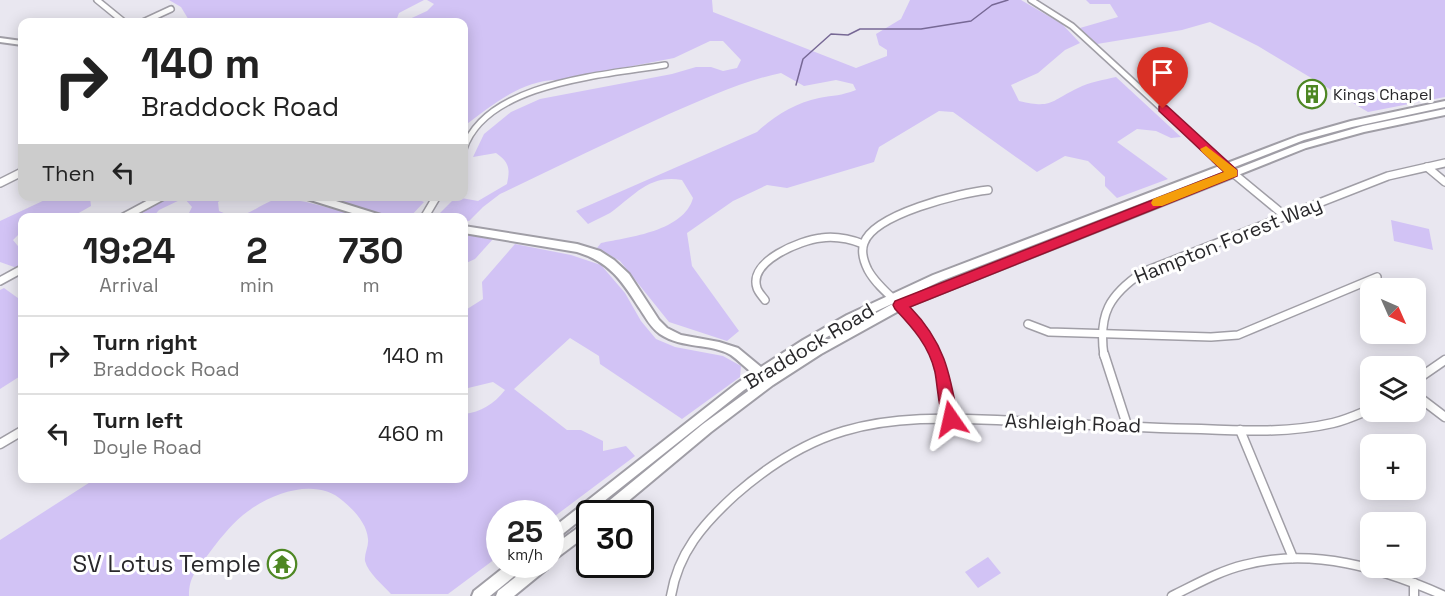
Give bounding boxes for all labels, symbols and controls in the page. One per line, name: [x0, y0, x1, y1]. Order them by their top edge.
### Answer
text: 140 m: [141, 37, 260, 90]
icon: right: [42, 42, 120, 120]
pin: [1137, 47, 1188, 109]
icon: arrive: [1146, 56, 1179, 89]
building icon: Kings Chapel: [1296, 78, 1328, 110]
place label: Kings Chapel: [1333, 84, 1432, 105]
text: Braddock Road: [141, 89, 339, 124]
icon: left: [107, 156, 140, 189]
text: Then: [42, 159, 95, 187]
street label: Hampton Forest Way: [1130, 190, 1326, 290]
text: 19:24: [82, 228, 175, 274]
text: 2: [246, 228, 268, 274]
text: 730: [338, 228, 404, 274]
text: Arrival: [99, 272, 159, 298]
text: min: [240, 272, 274, 298]
text: m: [362, 272, 380, 298]
north arrow: [1360, 278, 1426, 344]
map controls: [1360, 278, 1426, 578]
street label: Braddock Road: [739, 297, 879, 395]
text: Turn right: [93, 328, 198, 356]
icon: right: [42, 339, 75, 372]
text: 140 m: [382, 341, 444, 369]
text: Braddock Road: [93, 356, 240, 382]
button: layers: [1360, 356, 1426, 422]
position arrow: [919, 387, 983, 451]
text: Turn left: [93, 406, 183, 434]
street label: Ashleigh Road: [1004, 408, 1142, 438]
icon: left: [42, 417, 75, 450]
text: 460 m: [378, 419, 444, 447]
text: Doyle Road: [93, 434, 202, 460]
button: +: [1360, 434, 1426, 500]
speed limit sign: 30: [576, 500, 654, 578]
text: 25: [507, 512, 543, 551]
button: −: [1360, 512, 1426, 578]
text: km/h: [507, 545, 543, 564]
place label: SV Lotus Temple: [72, 548, 261, 579]
temple icon: SV Lotus Temple: [266, 548, 298, 580]

